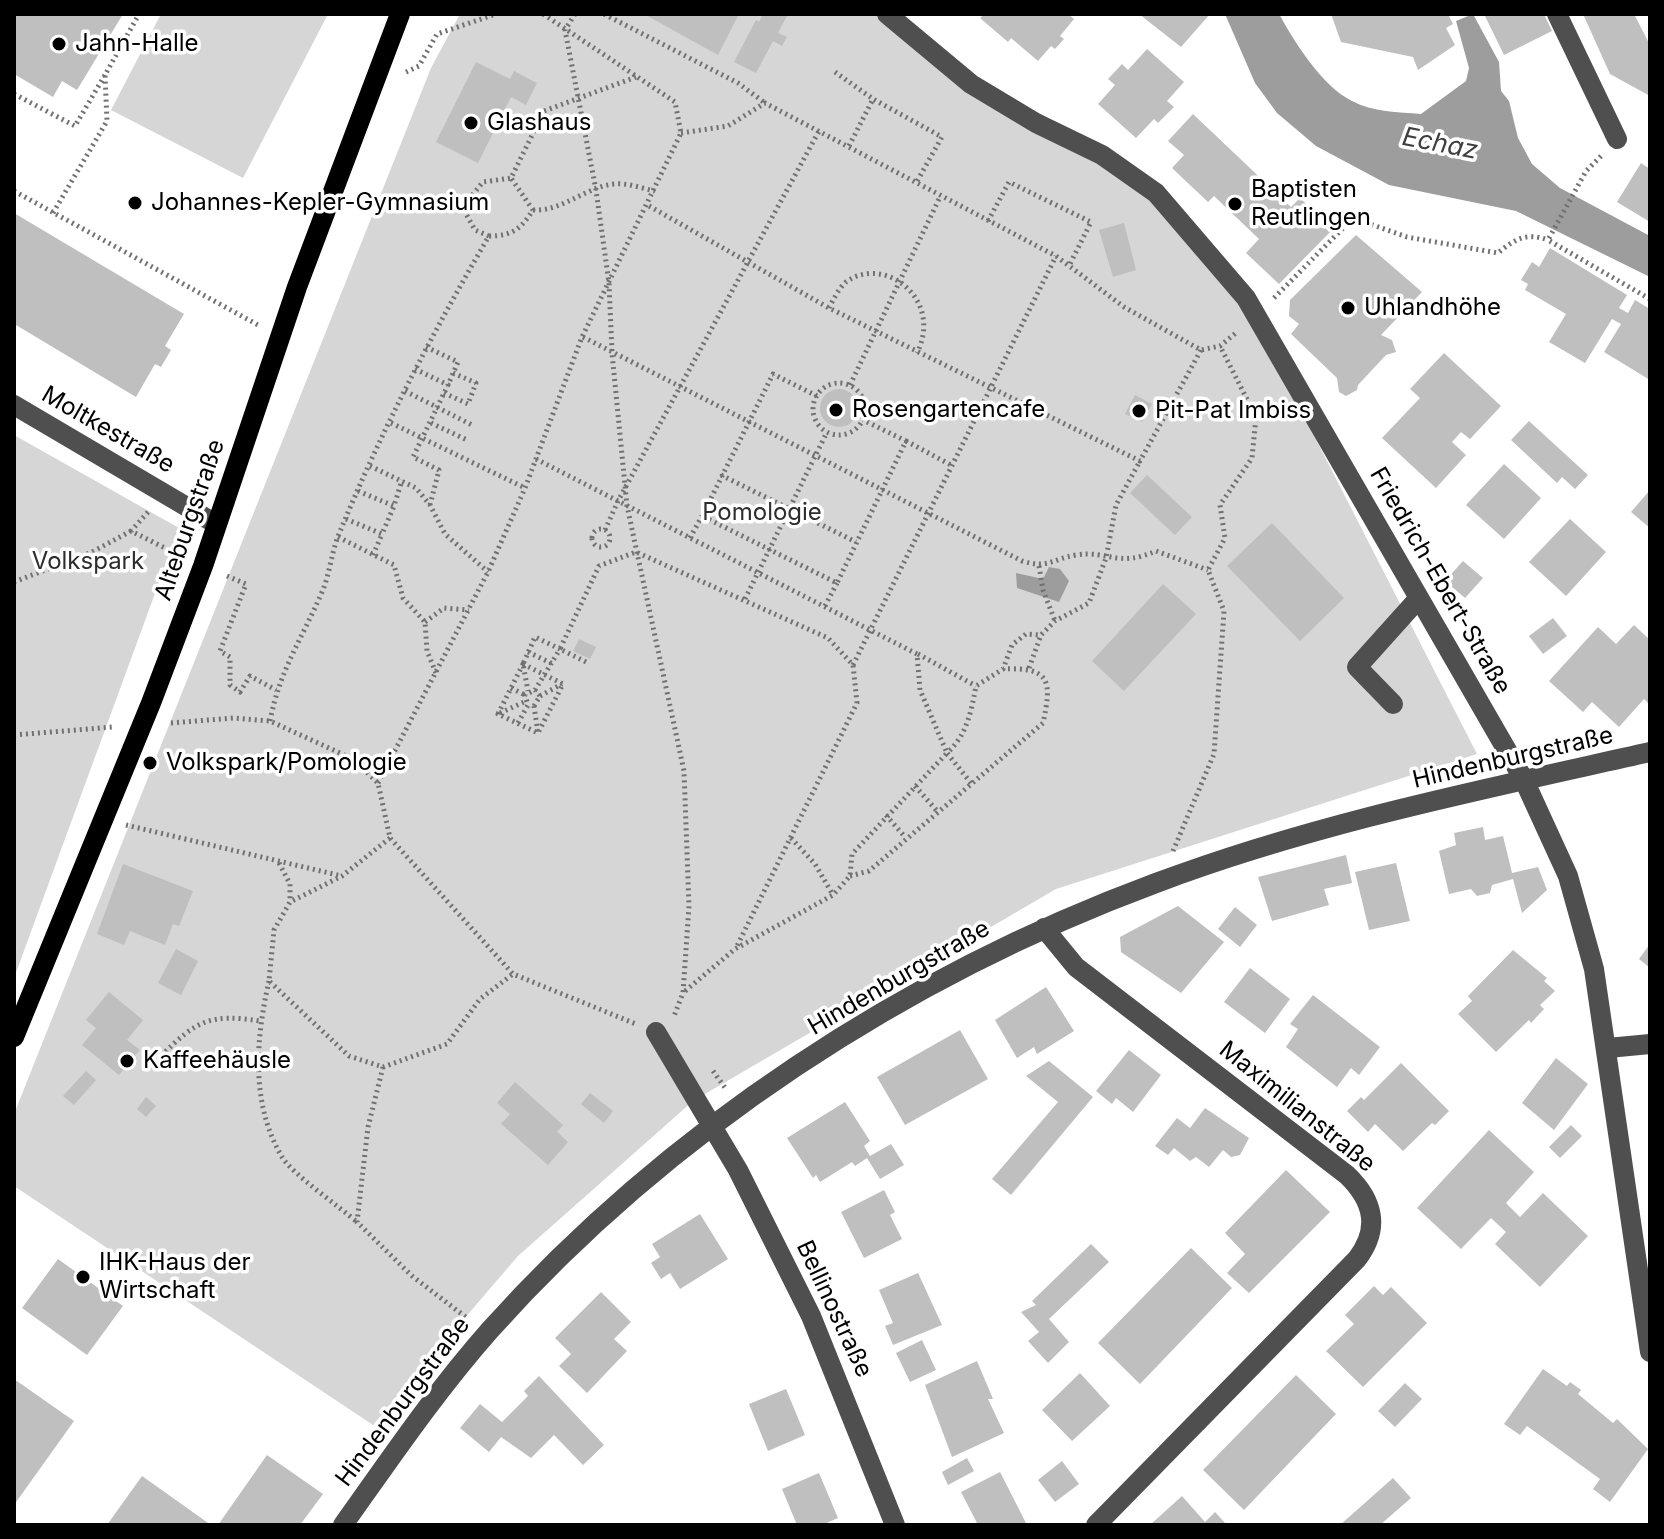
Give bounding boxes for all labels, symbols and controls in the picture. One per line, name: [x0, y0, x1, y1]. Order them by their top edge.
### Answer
place label: Jahn-Halle: [75, 30, 199, 58]
marker: Jahn-Halle: [50, 35, 68, 53]
place label: Glashaus: [487, 109, 591, 137]
marker: Glashaus: [462, 114, 480, 132]
water label: Echaz: [1400, 121, 1480, 167]
place label: Baptisten Reutlingen: [1251, 176, 1371, 232]
place label: Johannes-Kepler-Gymnasium: [151, 189, 489, 217]
marker: Johannes-Kepler-Gymnasium: [126, 194, 144, 212]
marker: Baptisten Reutlingen: [1226, 195, 1244, 213]
place label: Uhlandhöhe: [1364, 294, 1501, 322]
marker: Uhlandhöhe: [1339, 299, 1357, 317]
street label: Moltkestraße: [36, 380, 180, 480]
place label: Rosengartencafe: [852, 396, 1045, 424]
place label: Pit-Pat Imbiss: [1155, 397, 1311, 425]
marker: Rosengartencafe: [827, 401, 845, 419]
marker: Pit-Pat Imbiss: [1130, 402, 1148, 420]
street label: Alteburgstraße: [149, 436, 231, 604]
street label: Friedrich-Ebert-Straße: [1363, 463, 1517, 699]
park label: Pomologie: [702, 499, 822, 527]
park label: Volkspark: [32, 548, 144, 576]
street label: Hindenburgstraße: [1410, 721, 1616, 795]
place label: Volkspark/Pomologie: [166, 749, 407, 777]
marker: Volkspark/Pomologie: [141, 754, 159, 772]
street label: Hindenburgstraße: [803, 914, 995, 1042]
street label: Maximilianstraße: [1213, 1035, 1381, 1179]
place label: Kaffeehäusle: [143, 1047, 291, 1075]
marker: Kaffeehäusle: [118, 1052, 136, 1070]
street label: Bellinostraße: [790, 1236, 878, 1382]
place label: IHK-Haus der Wirtschaft: [99, 1249, 250, 1305]
marker: IHK-Haus der Wirtschaft: [74, 1268, 92, 1286]
street label: Hindenburgstraße: [330, 1312, 476, 1492]

